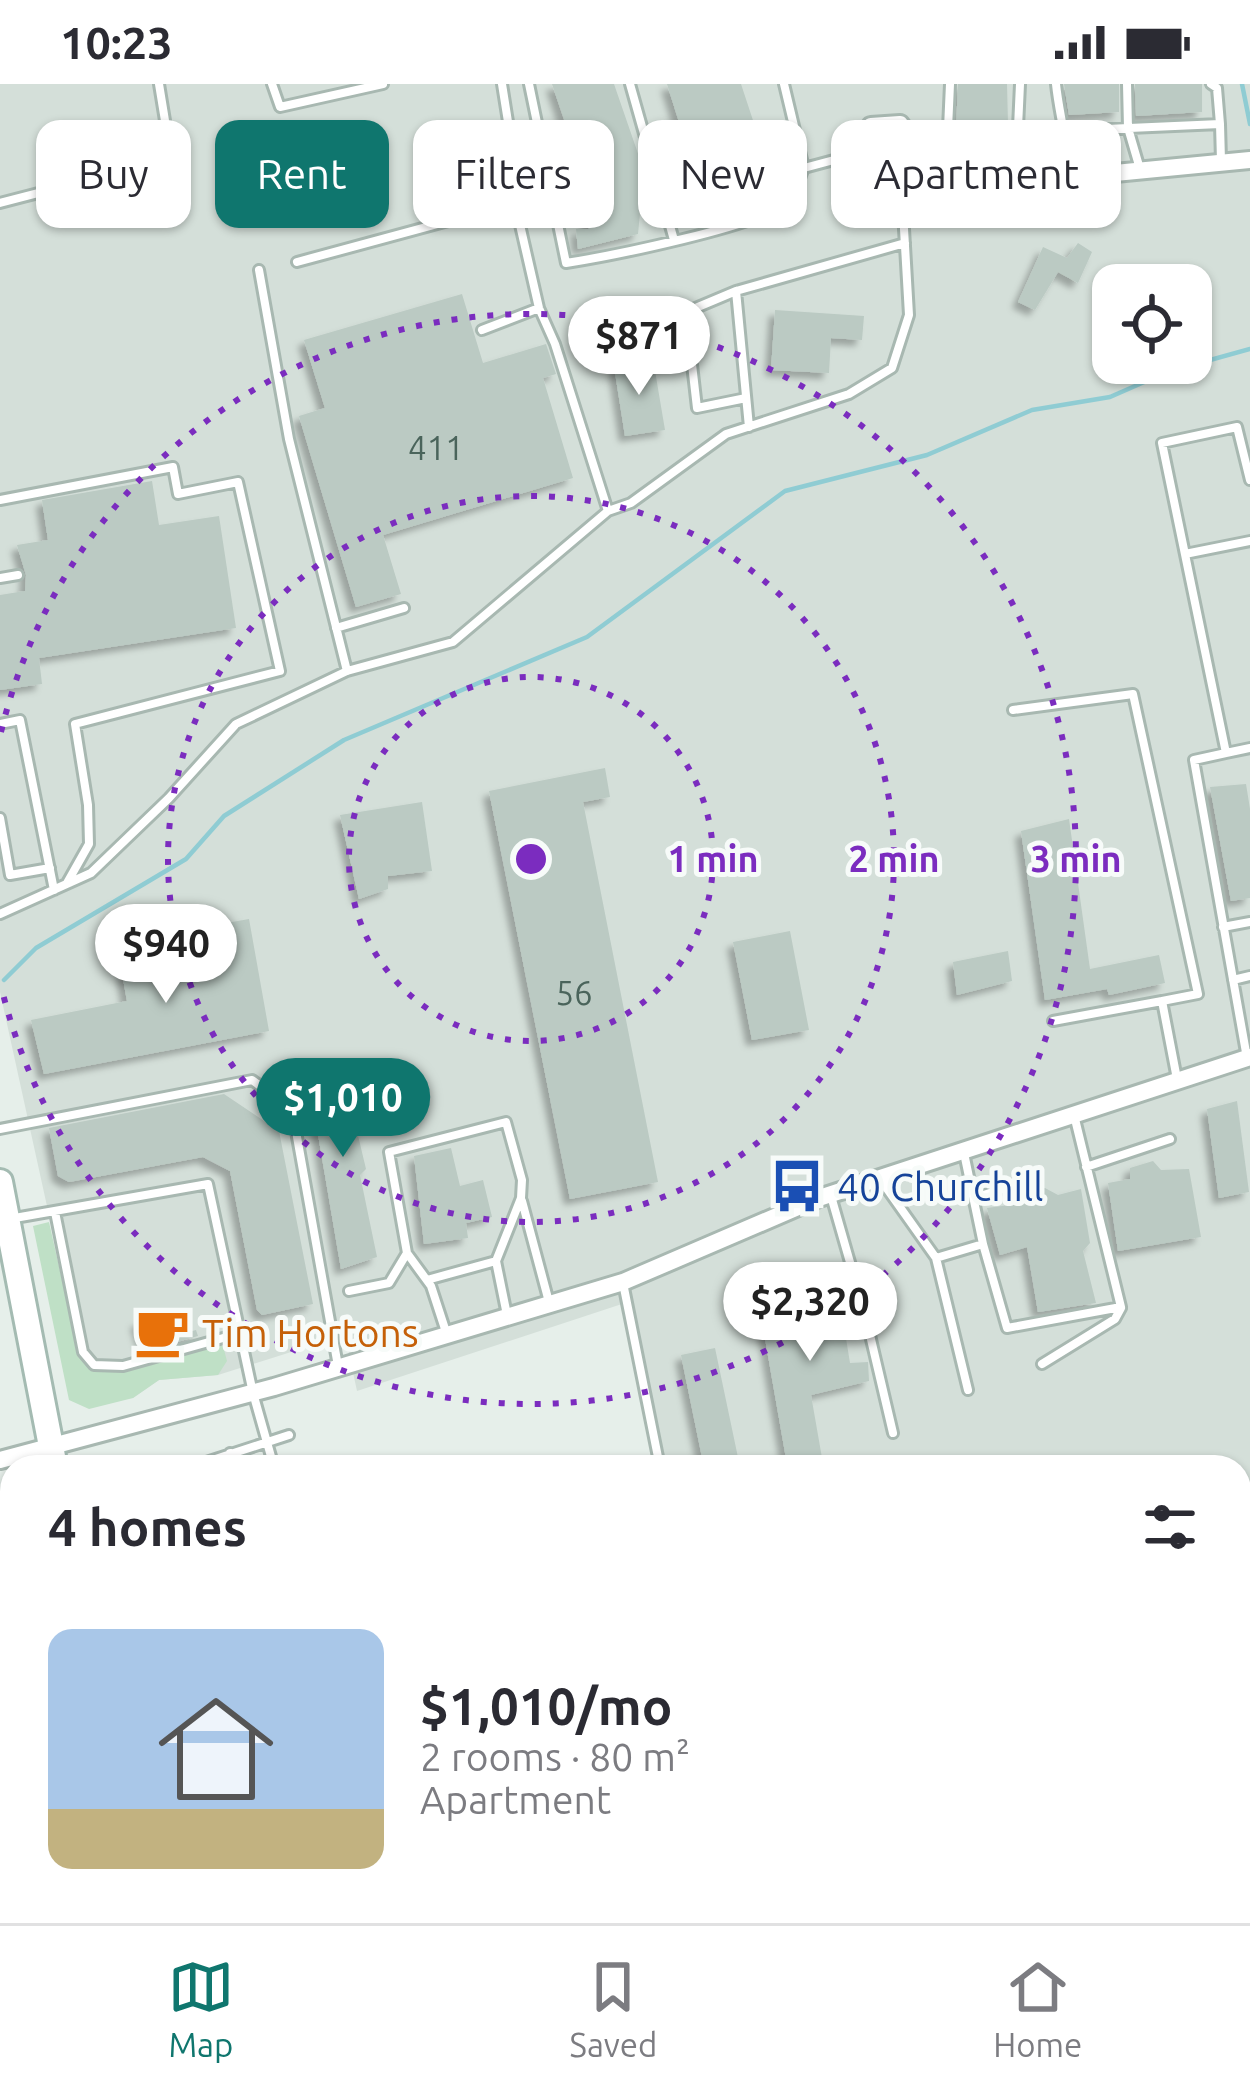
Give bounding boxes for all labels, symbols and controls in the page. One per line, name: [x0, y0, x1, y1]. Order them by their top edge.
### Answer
text: 10:23: [60, 17, 173, 68]
chip: Buy: [36, 120, 191, 228]
chip: Rent: [215, 120, 389, 228]
chip: Filters: [413, 120, 614, 228]
chip: New: [638, 120, 807, 228]
chip: Apartment: [831, 120, 1121, 228]
map controls: [1092, 264, 1212, 384]
button: locate: [1092, 264, 1212, 384]
pin: $871: [568, 296, 710, 398]
text: $871: [595, 313, 683, 356]
house number: 411: [408, 429, 464, 466]
centre of rings: [510, 838, 552, 880]
text: 1 min: [668, 838, 758, 879]
text: 2 min: [849, 838, 939, 879]
text: 3 min: [1031, 838, 1121, 879]
pin: $940: [95, 904, 237, 1006]
text: $940: [122, 921, 210, 964]
house number: 56: [555, 974, 593, 1011]
pin: $1,010: [245, 1058, 441, 1160]
text: $1,010: [283, 1075, 403, 1118]
bus stop icon: 40 Churchill: [768, 1157, 826, 1215]
place label: 40 Churchill: [837, 1165, 1043, 1208]
pin: $2,320: [712, 1262, 908, 1364]
text: $2,320: [750, 1279, 870, 1322]
cafe icon: Tim Hortons: [133, 1303, 191, 1361]
place label: Tim Hortons: [202, 1311, 419, 1354]
icon: filters: [1137, 1494, 1203, 1560]
text: 4 homes: [48, 1498, 247, 1556]
icon: home: [144, 1677, 288, 1821]
text: $1,010/mo: [420, 1677, 672, 1735]
text: 2 rooms · 80 m²: [420, 1735, 690, 1778]
text: Apartment: [420, 1778, 611, 1821]
tab: Map: [168, 1954, 234, 2063]
tab: Saved: [570, 1954, 657, 2063]
tab: Home: [993, 1954, 1082, 2063]

